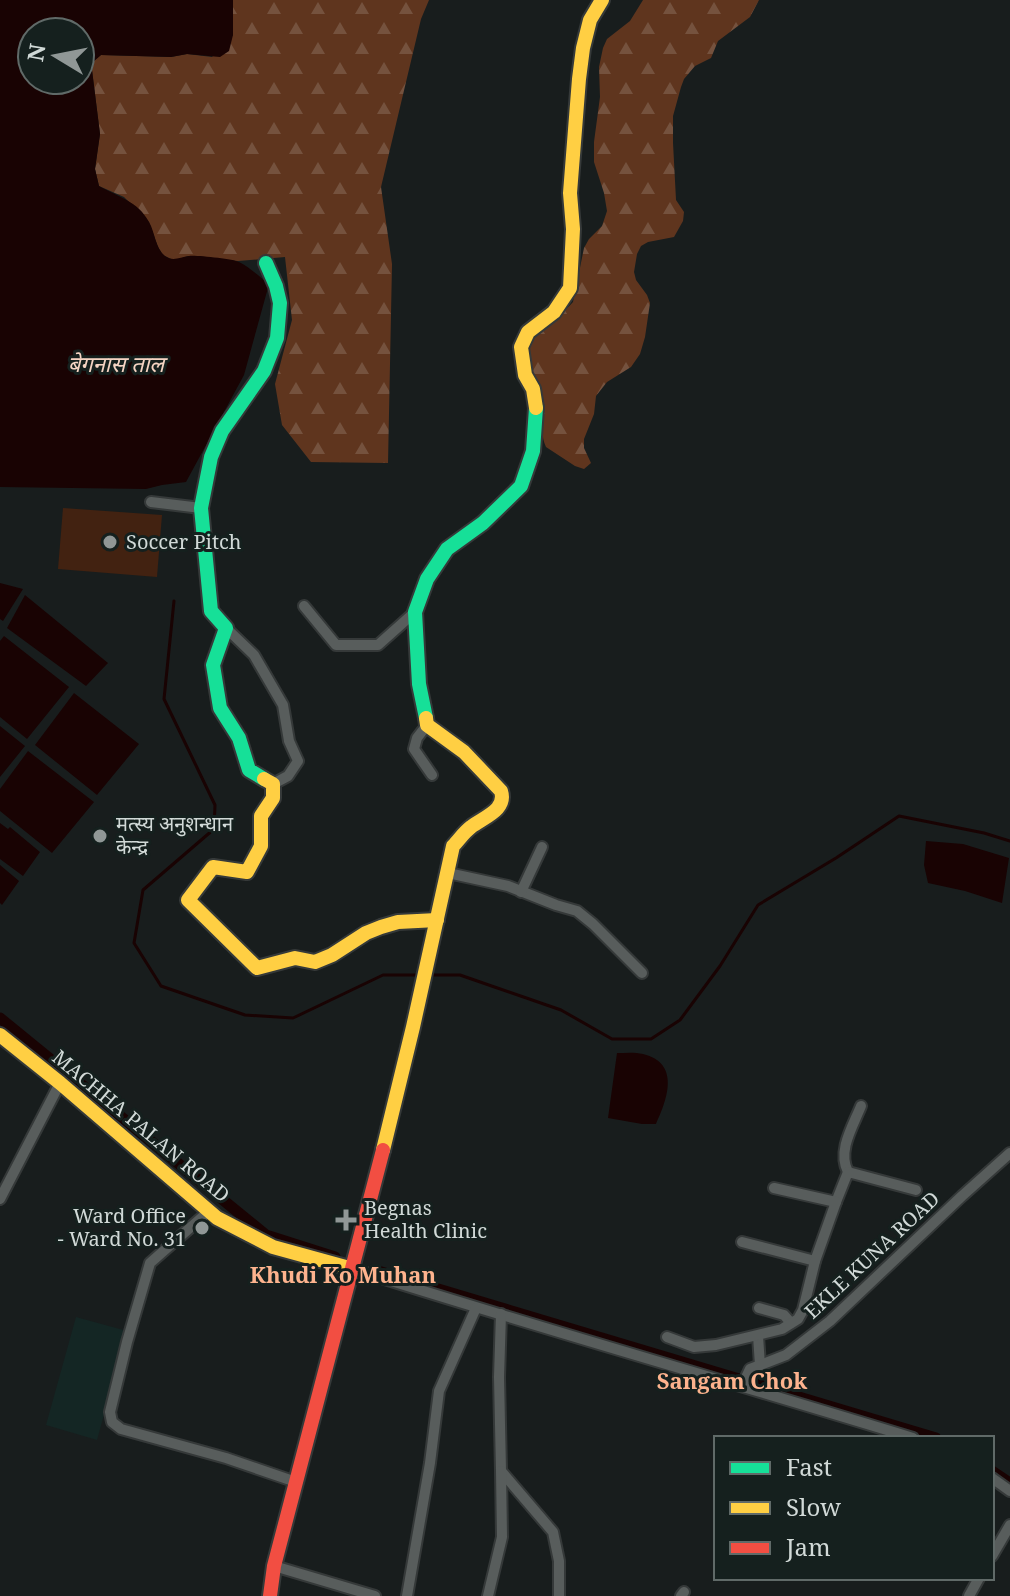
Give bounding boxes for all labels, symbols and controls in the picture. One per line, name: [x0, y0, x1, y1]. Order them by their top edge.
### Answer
north arrow: [16, 16, 96, 96]
text: N: [19, 41, 52, 63]
water label: बेगनास ताल: [68, 348, 168, 378]
place label: Soccer Pitch: [126, 528, 242, 555]
marker: Soccer Pitch: [101, 533, 119, 551]
place label: मत्स्य अनुशन्धान केन्द्र: [116, 810, 234, 860]
marker: मत्स्य अनुशन्धान केन्द्र: [91, 827, 109, 845]
street label: MACHHA PALAN ROAD: [47, 1043, 236, 1208]
street label: EKLE KUNA ROAD: [798, 1185, 945, 1324]
place label: Begnas Health Clinic: [364, 1194, 487, 1244]
place label: Ward Office - Ward No. 31: [58, 1202, 186, 1252]
marker: Begnas Health Clinic: [335, 1209, 357, 1231]
marker: Ward Office - Ward No. 31: [193, 1219, 211, 1237]
district label: Khudi Ko Muhan: [250, 1259, 436, 1289]
district label: Sangam Chok: [657, 1365, 807, 1395]
legend: [714, 1436, 994, 1580]
text: Fast: [786, 1450, 832, 1483]
text: Slow: [786, 1490, 841, 1523]
text: Jam: [785, 1530, 831, 1563]

